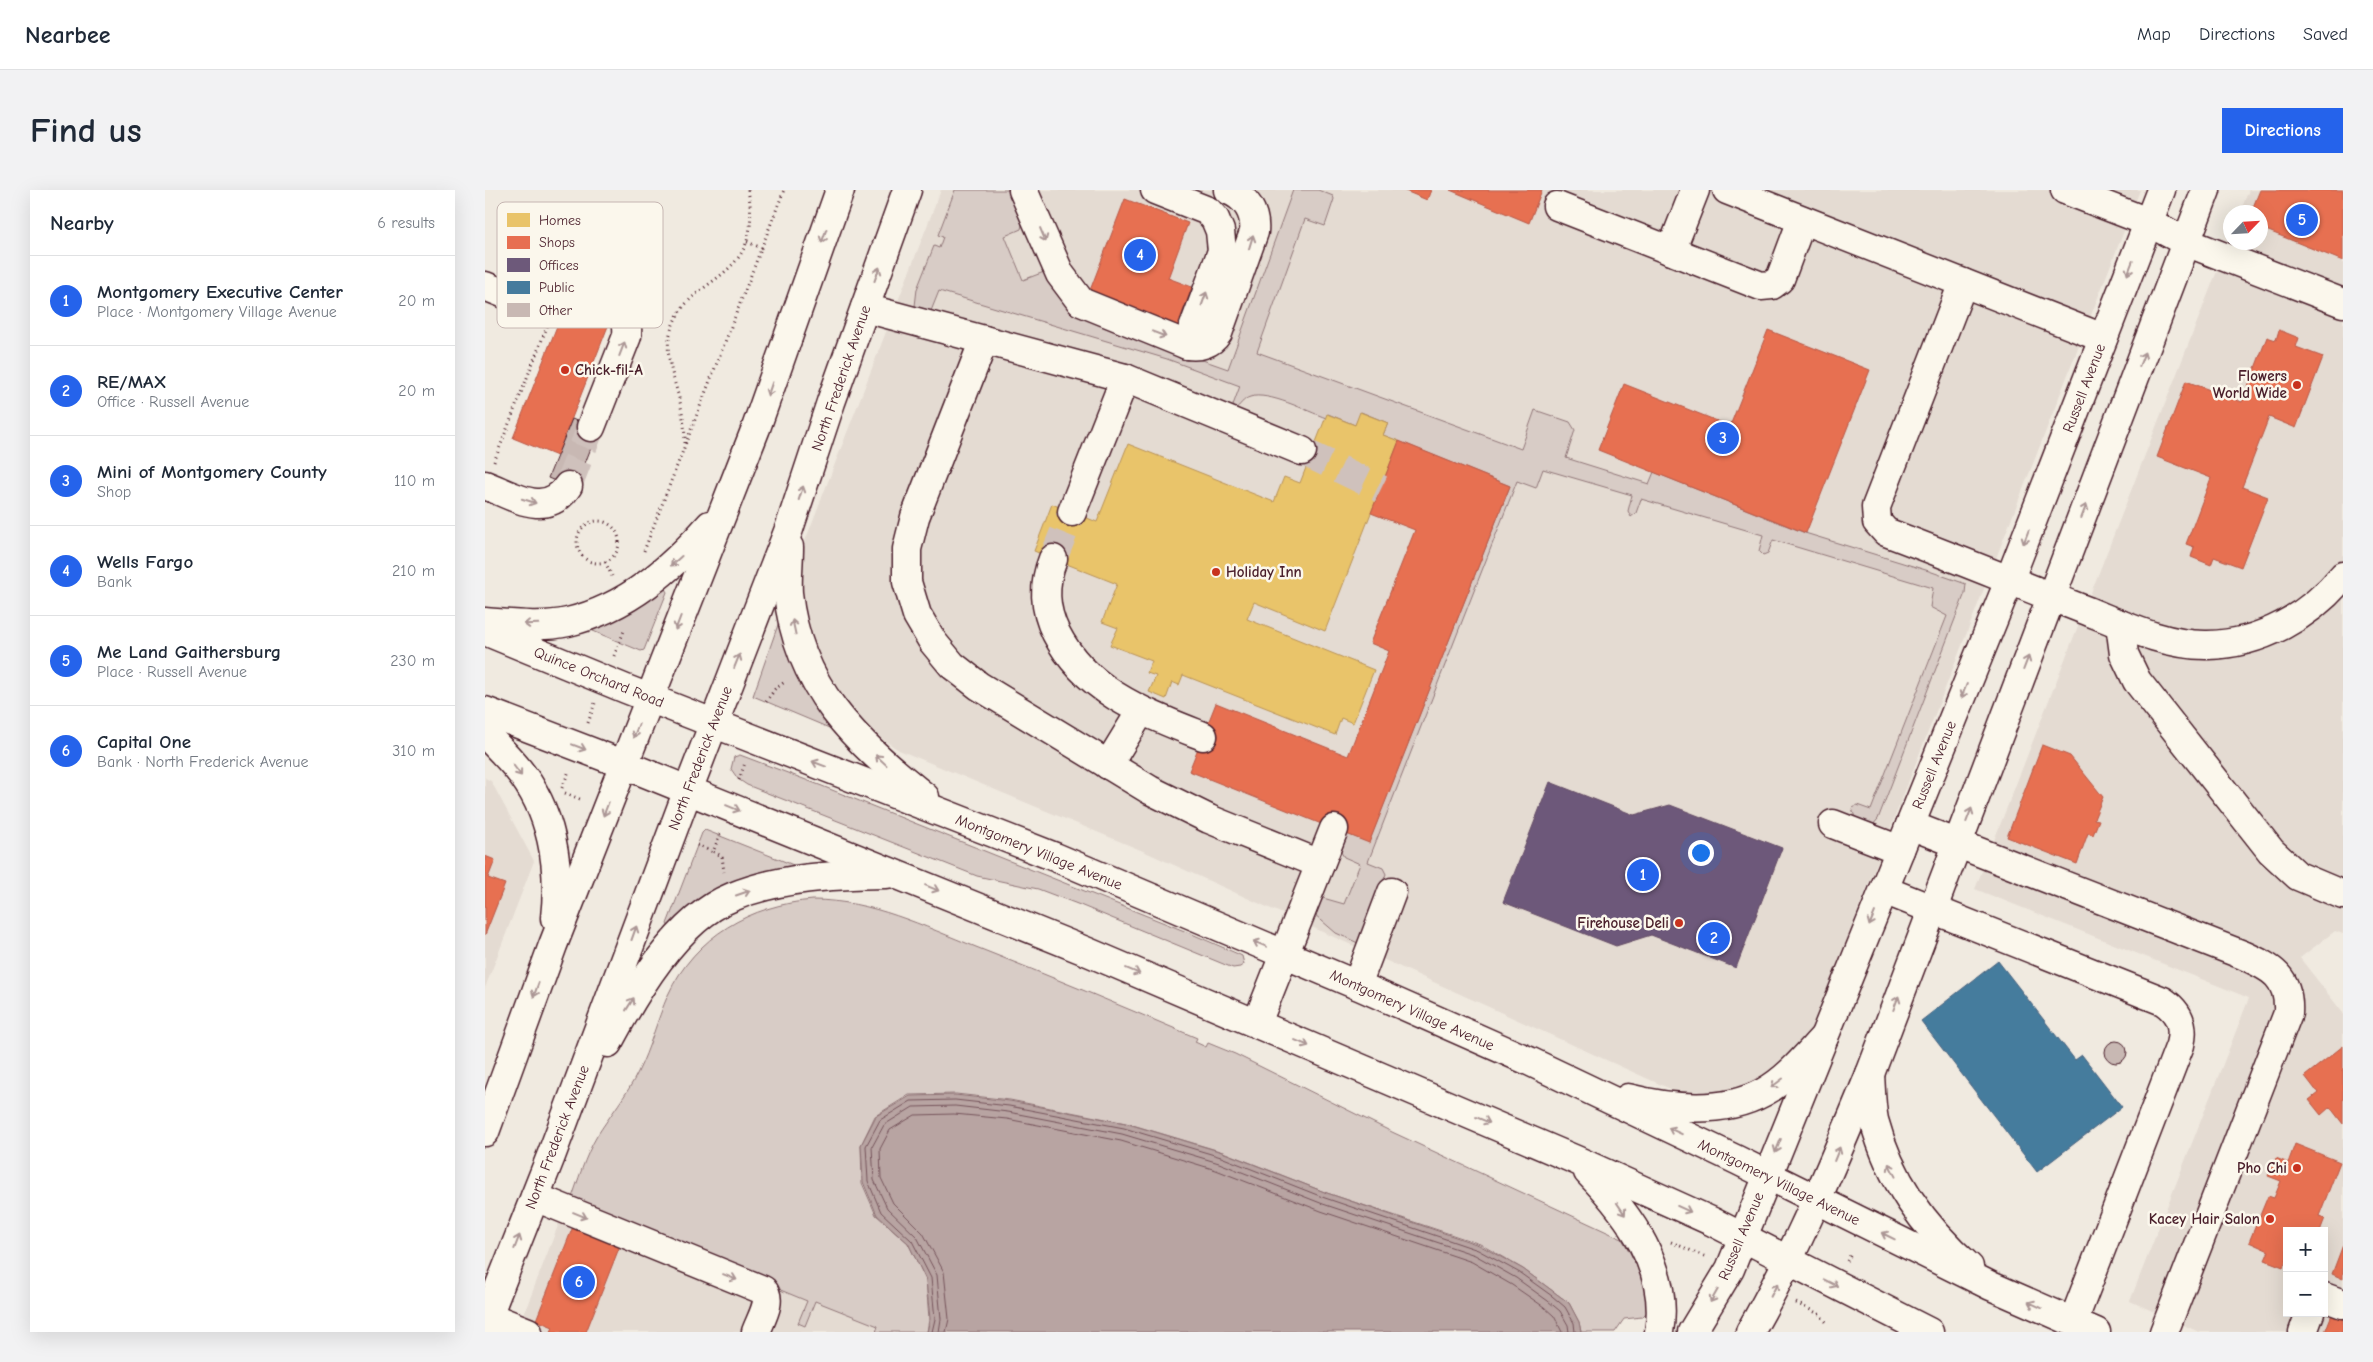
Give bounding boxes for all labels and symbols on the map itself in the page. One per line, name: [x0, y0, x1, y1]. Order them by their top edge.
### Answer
pin: 5: [2286, 201, 2318, 239]
legend: [497, 202, 663, 328]
north arrow: [2223, 205, 2268, 250]
text: Homes: [539, 212, 581, 229]
one-way arrow: [1038, 227, 1048, 242]
one-way arrow: [819, 228, 828, 243]
text: Shops: [539, 234, 575, 251]
one-way arrow: [1247, 234, 1257, 250]
pin: 4: [1124, 236, 1156, 274]
text: Offices: [539, 257, 579, 274]
one-way arrow: [2125, 260, 2135, 275]
one-way arrow: [873, 267, 882, 282]
text: Public: [539, 279, 575, 296]
one-way arrow: [1200, 292, 1209, 307]
text: Other: [539, 302, 573, 319]
street label: North Frederick Avenue: [808, 302, 875, 453]
one-way arrow: [1151, 330, 1166, 339]
street label: Russell Avenue: [2059, 341, 2109, 435]
one-way arrow: [617, 342, 627, 357]
one-way arrow: [2138, 352, 2147, 367]
place label: Chick-fil-A: [575, 361, 643, 379]
marker: Chick-fil-A: [559, 364, 571, 376]
place label: Flowers World Wide: [2213, 367, 2287, 402]
marker: Flowers World Wide: [2291, 379, 2303, 391]
one-way arrow: [765, 381, 774, 397]
pin: 3: [1707, 419, 1739, 457]
one-way arrow: [797, 485, 807, 501]
one-way arrow: [521, 497, 537, 507]
one-way arrow: [2080, 504, 2089, 519]
one-way arrow: [2021, 529, 2030, 544]
one-way arrow: [669, 555, 682, 566]
place label: Holiday Inn: [1226, 563, 1302, 581]
marker: Holiday Inn: [1210, 566, 1222, 578]
one-way arrow: [673, 615, 682, 630]
one-way arrow: [788, 619, 798, 635]
one-way arrow: [524, 620, 540, 629]
street label: Quince Orchard Road: [531, 643, 667, 711]
one-way arrow: [733, 654, 743, 669]
one-way arrow: [2022, 656, 2031, 671]
street label: North Frederick Avenue: [664, 683, 736, 833]
one-way arrow: [1959, 683, 1969, 698]
street label: Russell Avenue: [1908, 718, 1960, 812]
one-way arrow: [631, 723, 640, 738]
one-way arrow: [571, 743, 587, 752]
one-way arrow: [875, 754, 888, 766]
one-way arrow: [811, 759, 827, 768]
one-way arrow: [512, 763, 523, 776]
one-way arrow: [600, 802, 609, 817]
one-way arrow: [725, 804, 740, 813]
one-way arrow: [1965, 808, 1974, 823]
street label: Montgomery Village Avenue: [953, 810, 1125, 894]
your location: [1688, 840, 1714, 866]
pin: 1: [1627, 856, 1659, 894]
one-way arrow: [924, 884, 939, 893]
one-way arrow: [735, 888, 751, 897]
one-way arrow: [1867, 911, 1876, 926]
place label: Firehouse Deli: [1577, 914, 1669, 932]
marker: Firehouse Deli: [1673, 917, 1685, 929]
pin: 2: [1698, 919, 1730, 957]
one-way arrow: [630, 926, 639, 941]
one-way arrow: [1252, 939, 1267, 948]
street label: Montgomery Village Avenue: [1327, 966, 1497, 1055]
one-way arrow: [1125, 967, 1140, 976]
one-way arrow: [531, 982, 540, 998]
one-way arrow: [1892, 996, 1901, 1011]
one-way arrow: [625, 998, 635, 1012]
one-way arrow: [1294, 1038, 1309, 1048]
street label: North Frederick Avenue: [521, 1062, 593, 1212]
one-way arrow: [1771, 1077, 1784, 1088]
one-way arrow: [1475, 1116, 1490, 1126]
one-way arrow: [1668, 1125, 1683, 1135]
street label: Montgomery Village Avenue: [1695, 1135, 1863, 1229]
one-way arrow: [1773, 1138, 1782, 1153]
one-way arrow: [1833, 1147, 1842, 1162]
place label: Pho Chi: [2237, 1159, 2287, 1177]
marker: Pho Chi: [2291, 1162, 2303, 1174]
one-way arrow: [1887, 1163, 1896, 1178]
street label: Russell Avenue: [1714, 1189, 1768, 1283]
one-way arrow: [1615, 1202, 1626, 1216]
one-way arrow: [1676, 1205, 1691, 1214]
place label: Kacey Hair Salon: [2149, 1210, 2260, 1228]
one-way arrow: [572, 1211, 587, 1221]
marker: Kacey Hair Salon: [2264, 1213, 2276, 1225]
one-way arrow: [1881, 1230, 1896, 1240]
one-way arrow: [513, 1234, 522, 1250]
pin: 6: [563, 1263, 595, 1301]
one-way arrow: [722, 1272, 737, 1282]
one-way arrow: [1823, 1279, 1838, 1288]
one-way arrow: [1769, 1282, 1779, 1297]
one-way arrow: [1708, 1289, 1718, 1303]
one-way arrow: [2028, 1300, 2043, 1310]

